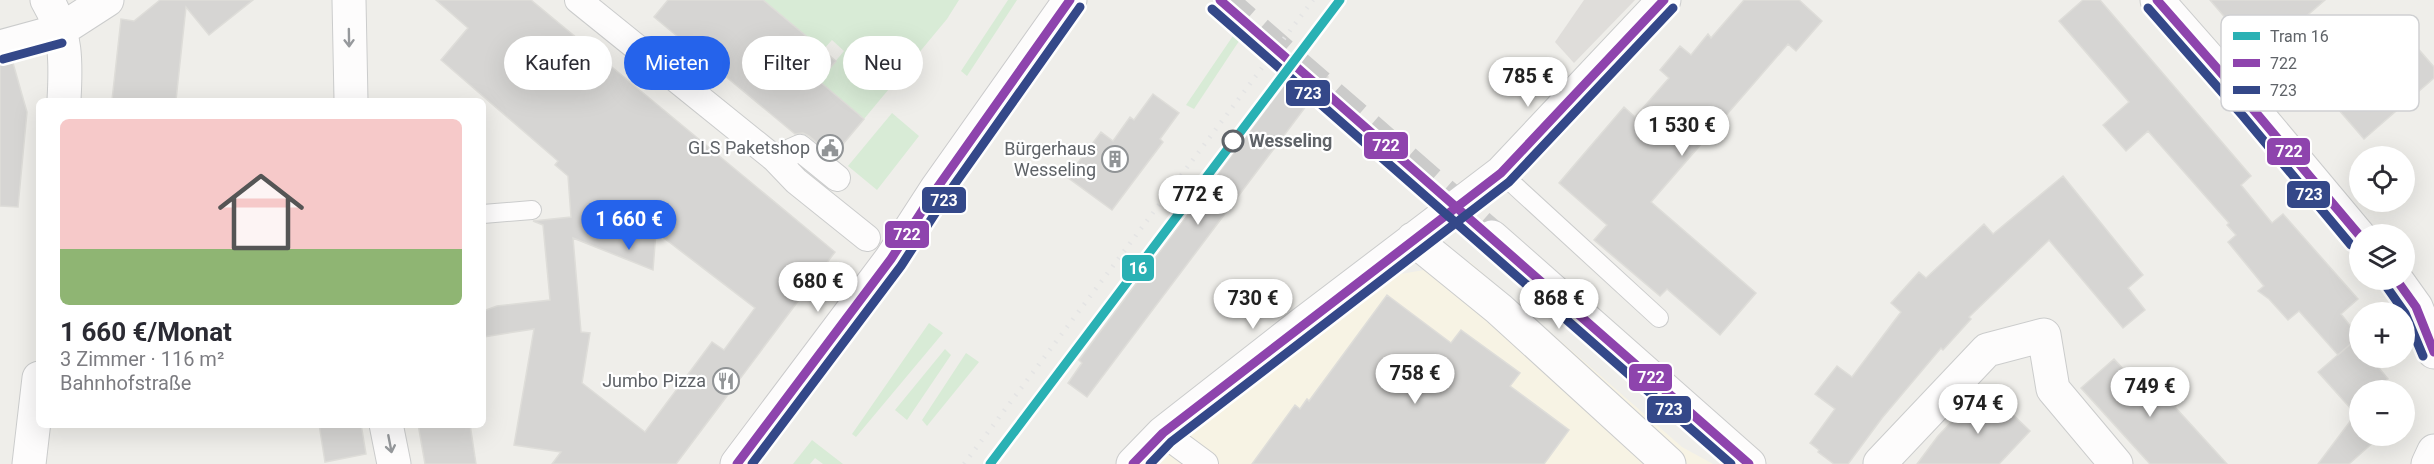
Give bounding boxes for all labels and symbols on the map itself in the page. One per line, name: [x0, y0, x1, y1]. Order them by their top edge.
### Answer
legend: [2221, 15, 2419, 111]
text: Tram 16: [2270, 27, 2329, 46]
one-way arrow: [343, 28, 355, 48]
text: 722: [2270, 54, 2297, 73]
pin: 785 €: [1486, 57, 1570, 108]
line badge: 723: [1285, 79, 1331, 107]
text: 723: [2270, 81, 2297, 100]
text: 723: [1294, 84, 1322, 103]
pin: 1 530 €: [1627, 106, 1737, 157]
marker: Wesseling: [1222, 130, 1244, 152]
place label: Wesseling: [1249, 130, 1332, 151]
line badge: 722: [1363, 131, 1409, 160]
public building icon: GLS Paketshop: [815, 133, 845, 163]
text: 722: [1372, 136, 1400, 155]
place label: GLS Paketshop: [688, 137, 810, 158]
line badge: 722: [2266, 137, 2311, 166]
place label: Bürgerhaus Wesseling: [1004, 138, 1096, 180]
text: 722: [2275, 142, 2303, 161]
building icon: Bürgerhaus Wesseling: [1100, 144, 1130, 174]
pin: 772 €: [1156, 175, 1240, 226]
line badge: 723: [2286, 180, 2331, 209]
text: 723: [2295, 185, 2323, 204]
line badge: 723: [921, 186, 967, 214]
text: 723: [930, 191, 958, 210]
pin: 1 660 €: [574, 200, 684, 251]
line badge: 722: [884, 220, 930, 249]
text: 722: [893, 225, 921, 244]
line badge: 16: [1121, 254, 1155, 282]
text: 16: [1129, 259, 1147, 278]
pin: 680 €: [776, 262, 860, 313]
pin: 730 €: [1211, 279, 1295, 330]
pin: 868 €: [1517, 279, 1601, 330]
pin: 758 €: [1373, 354, 1457, 405]
line badge: 722: [1628, 363, 1673, 392]
restaurant icon: Jumbo Pizza: [711, 366, 741, 396]
pin: 749 €: [2108, 367, 2192, 418]
text: 722: [1637, 368, 1665, 387]
place label: Jumbo Pizza: [602, 370, 706, 391]
pin: 974 €: [1936, 384, 2020, 435]
line badge: 723: [1646, 395, 1692, 424]
text: 723: [1655, 400, 1683, 419]
one-way arrow: [385, 434, 396, 454]

